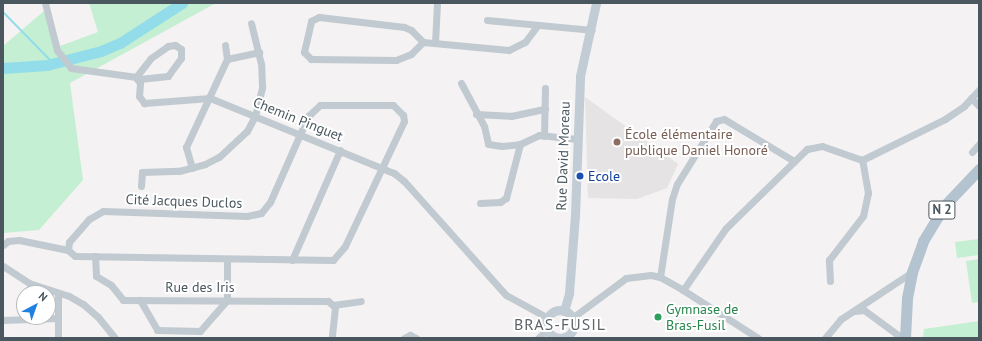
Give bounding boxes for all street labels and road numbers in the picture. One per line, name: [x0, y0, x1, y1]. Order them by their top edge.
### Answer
street label: Chemin Pinguet: [251, 93, 345, 145]
street label: Rue David Moreau: [553, 101, 573, 211]
street label: Cité Jacques Duclos: [125, 191, 243, 211]
road number: N 2: [928, 199, 956, 221]
street label: Rue des Iris: [165, 279, 235, 295]

